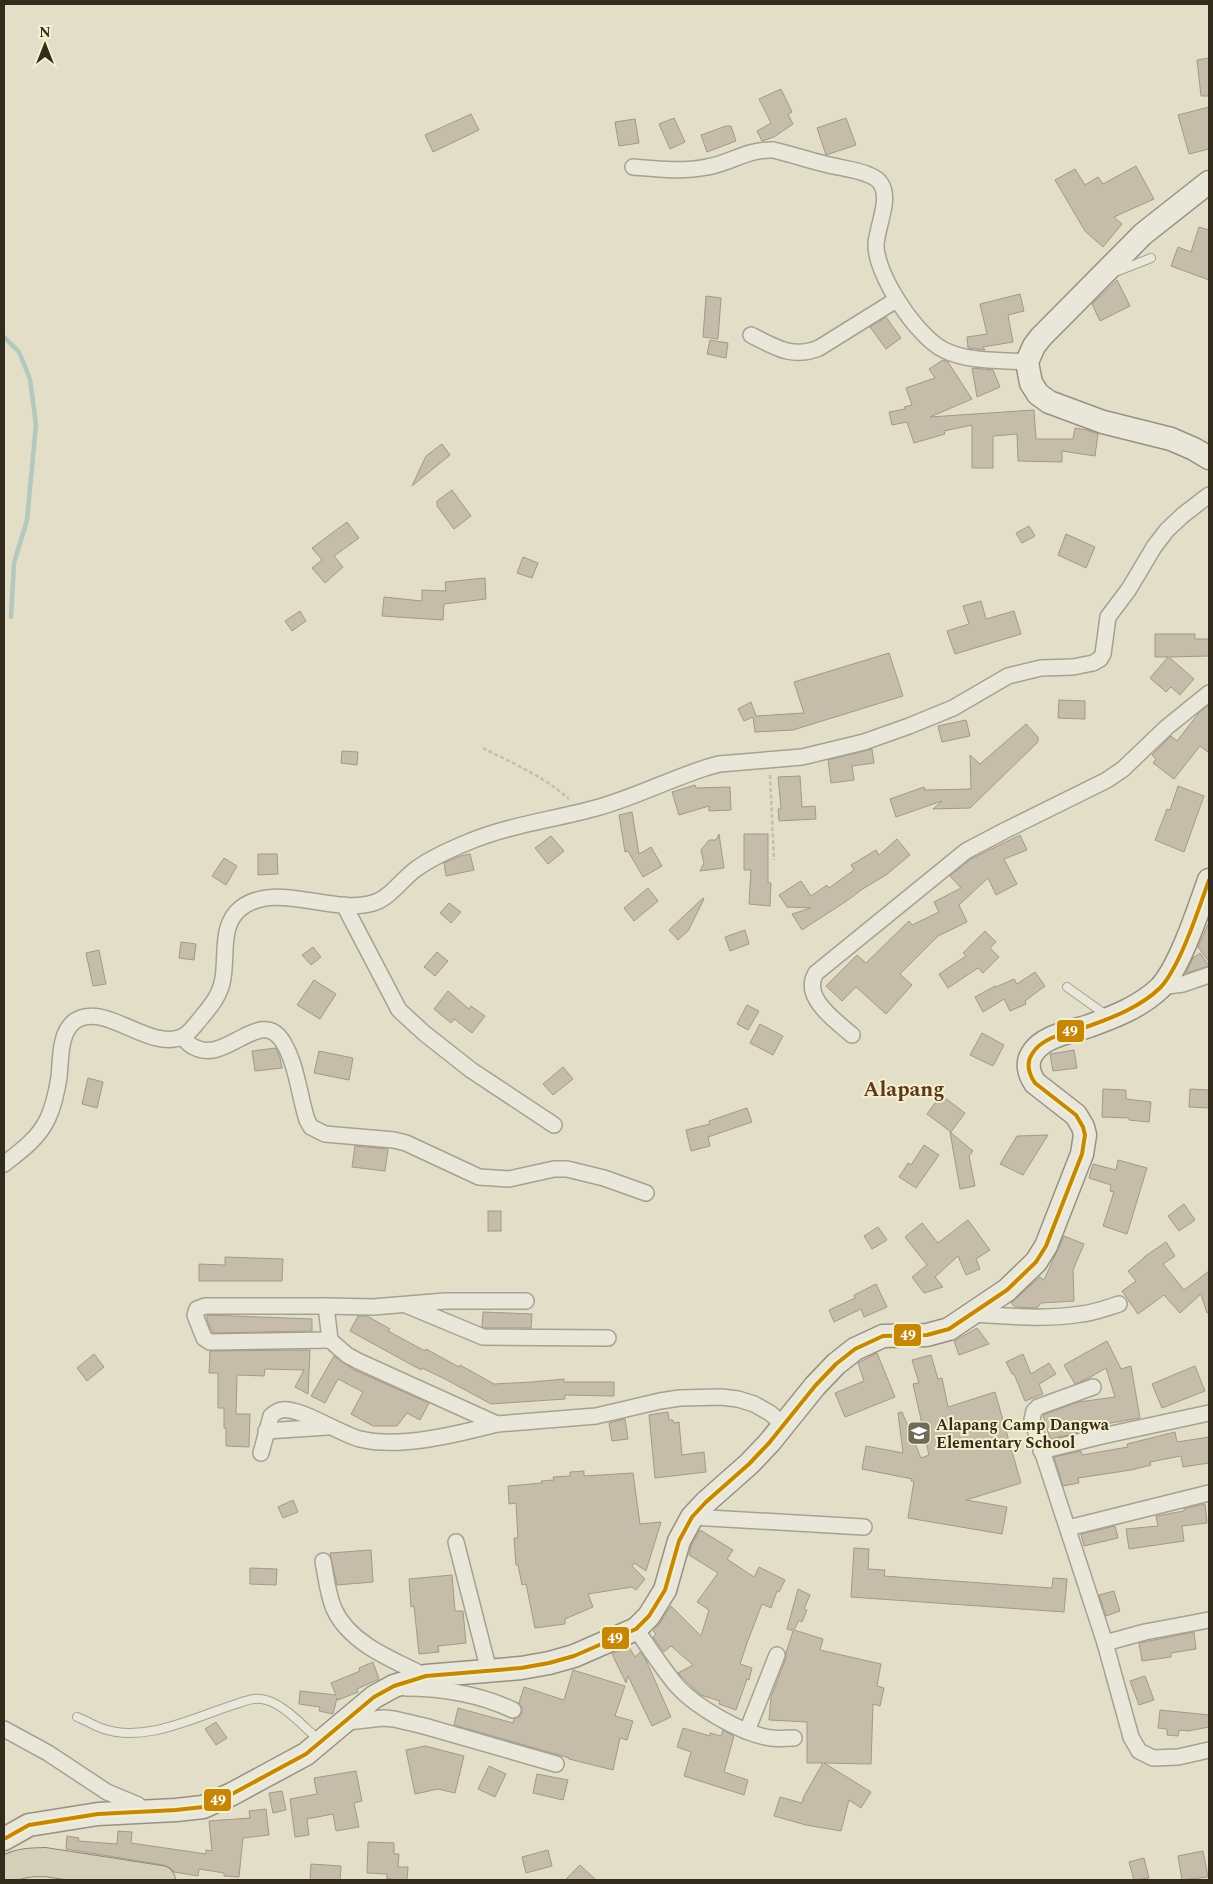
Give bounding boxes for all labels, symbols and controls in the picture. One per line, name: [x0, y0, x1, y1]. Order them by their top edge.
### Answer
north arrow: [20, 20, 70, 70]
text: N: [39, 22, 51, 43]
line badge: 49: [1056, 1019, 1085, 1043]
text: 49: [1062, 1021, 1078, 1042]
district label: Alapang: [863, 1074, 945, 1106]
line badge: 49: [893, 1323, 922, 1347]
text: 49: [900, 1325, 916, 1346]
place label: Alapang Camp Dangwa Elementary School: [936, 1413, 1110, 1455]
school or university icon: Alapang Camp Dangwa Elementary School: [906, 1420, 932, 1446]
line badge: 49: [601, 1626, 630, 1650]
text: 49: [607, 1628, 623, 1649]
line badge: 49: [203, 1788, 232, 1812]
text: 49: [210, 1790, 226, 1811]

